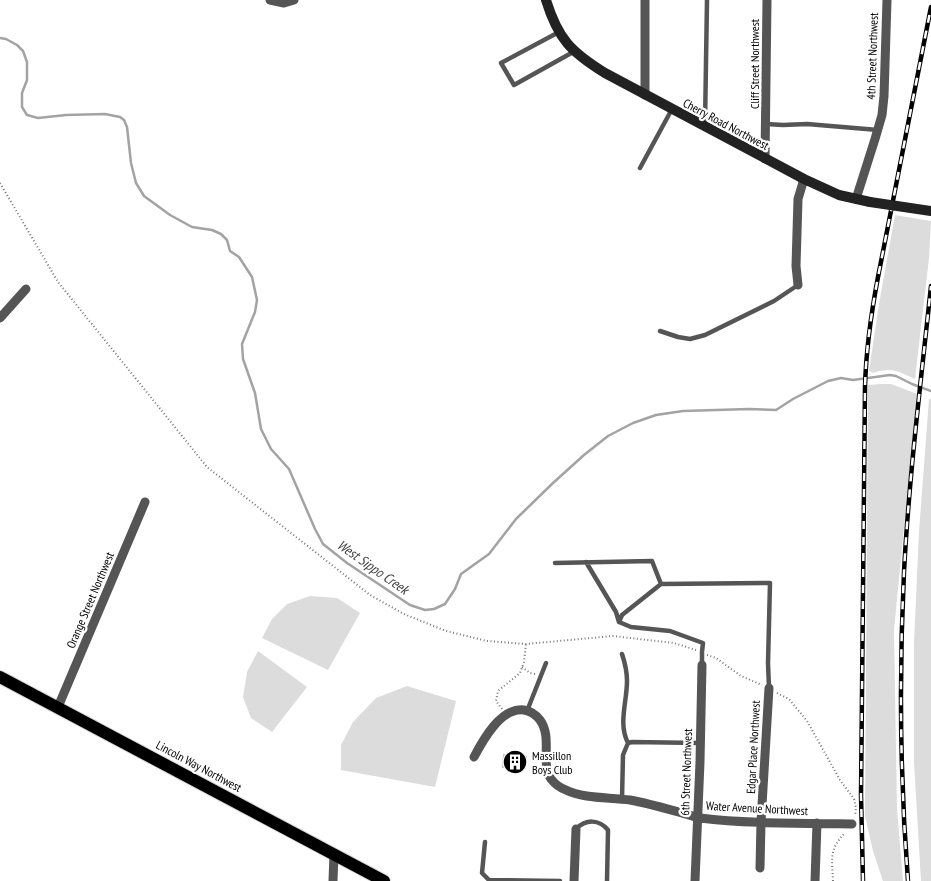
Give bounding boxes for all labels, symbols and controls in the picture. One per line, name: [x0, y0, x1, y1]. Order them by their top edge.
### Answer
street label: 4th Street Northwest: [863, 12, 881, 100]
street label: Cliff Street Northwest: [747, 18, 762, 109]
street label: Cherry Road Northwest: [680, 95, 772, 153]
water label: West Sippo Creek: [334, 536, 414, 599]
street label: Orange Street Northwest: [63, 549, 117, 650]
street label: Edgar Place Northwest: [743, 699, 763, 794]
street label: 6th Street Northwest: [677, 728, 695, 816]
street label: Lincoln Way Northwest: [154, 737, 245, 795]
place label: Massillon Boys Club: [532, 748, 573, 777]
building icon: Massillon Boys Club: [502, 749, 528, 775]
street label: Water Avenue Northwest: [706, 798, 809, 818]

